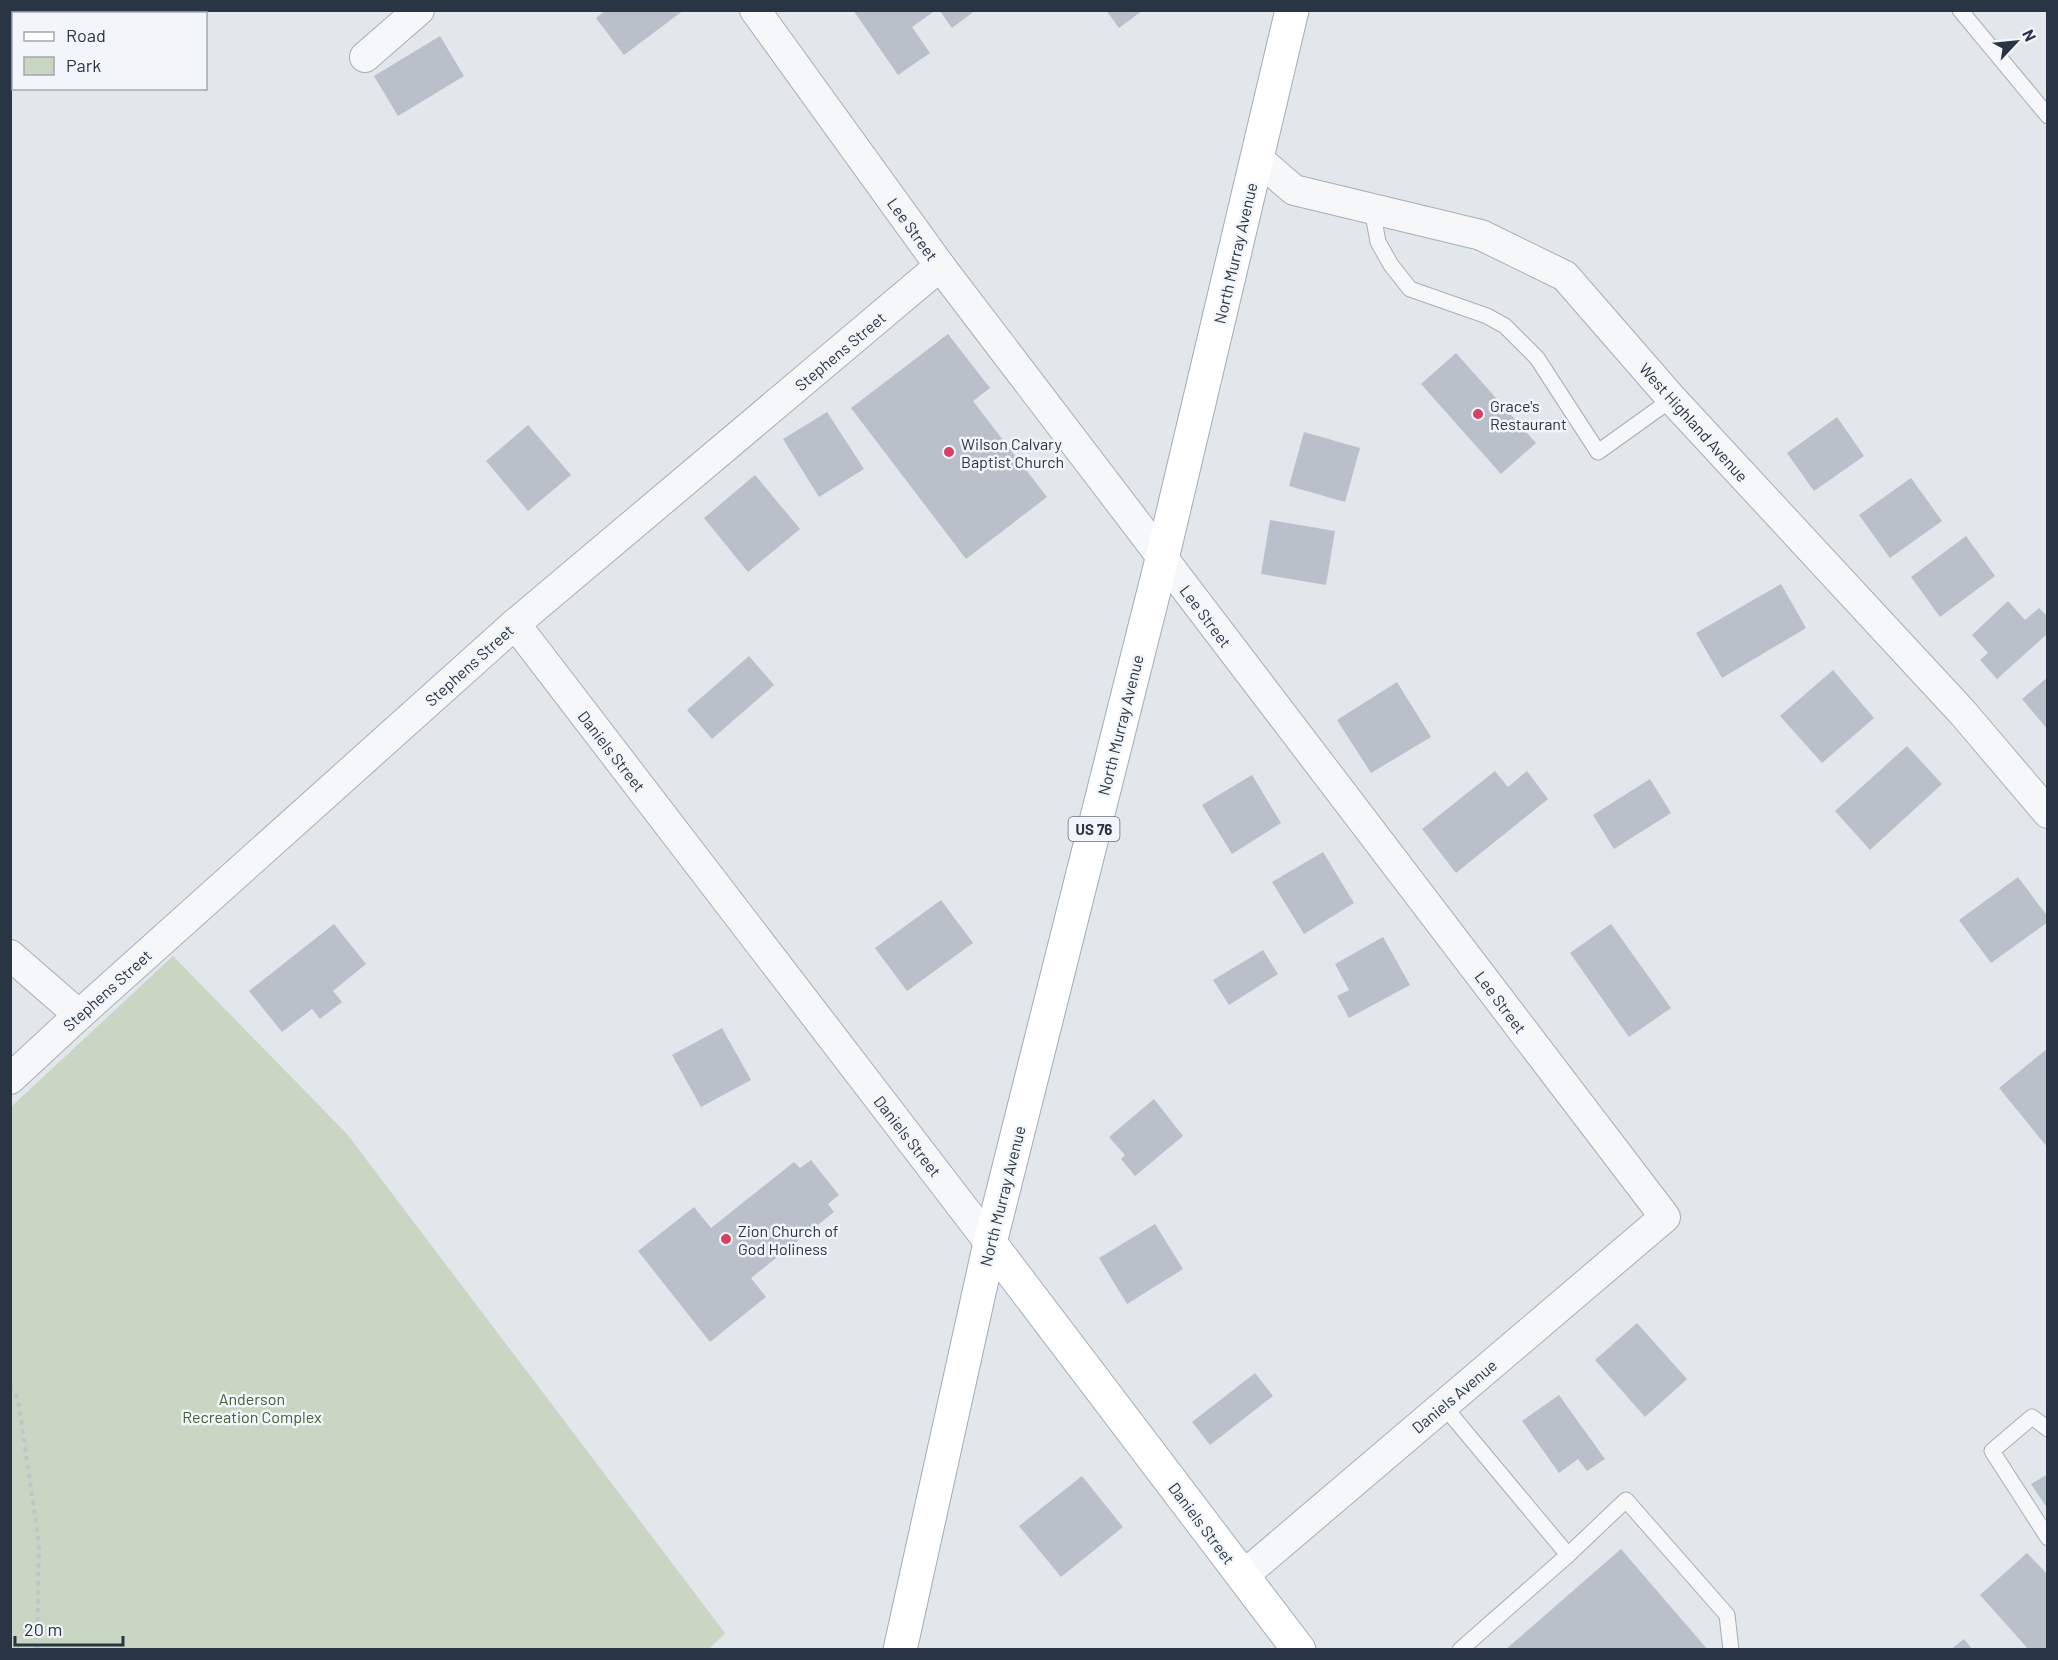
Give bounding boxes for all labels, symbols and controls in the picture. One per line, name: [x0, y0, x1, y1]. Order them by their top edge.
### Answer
legend: [12, 12, 207, 90]
north arrow: [1986, 12, 2046, 72]
text: Road: [66, 24, 106, 46]
text: N: [2019, 26, 2041, 44]
text: Park: [66, 54, 101, 76]
street label: North Murray Avenue: [1210, 181, 1260, 325]
street label: Lee Street: [884, 194, 942, 264]
street label: Stephens Street: [791, 308, 889, 394]
street label: West Highland Avenue: [1636, 359, 1752, 485]
place label: Grace's Restaurant: [1490, 396, 1567, 433]
marker: Grace's Restaurant: [1471, 407, 1485, 421]
place label: Wilson Calvary Baptist Church: [961, 434, 1064, 471]
marker: Wilson Calvary Baptist Church: [942, 445, 956, 459]
street label: Lee Street: [1176, 581, 1236, 651]
street label: Stephens Street: [421, 620, 517, 710]
street label: North Murray Avenue: [1093, 653, 1147, 797]
street label: Daniels Street: [575, 707, 649, 795]
road number: US 76: [1068, 817, 1120, 841]
street label: Stephens Street: [59, 945, 155, 1035]
street label: Lee Street: [1471, 967, 1531, 1037]
street label: Daniels Street: [871, 1092, 945, 1180]
street label: North Murray Avenue: [975, 1124, 1029, 1268]
place label: Zion Church of God Holiness: [738, 1221, 839, 1258]
marker: Zion Church of God Holiness: [719, 1232, 733, 1246]
street label: Daniels Avenue: [1408, 1355, 1500, 1437]
park label: Anderson Recreation Complex: [182, 1389, 322, 1426]
street label: Daniels Street: [1165, 1478, 1239, 1568]
scale bar: [15, 1609, 123, 1647]
text: 20 m: [24, 1618, 62, 1640]

